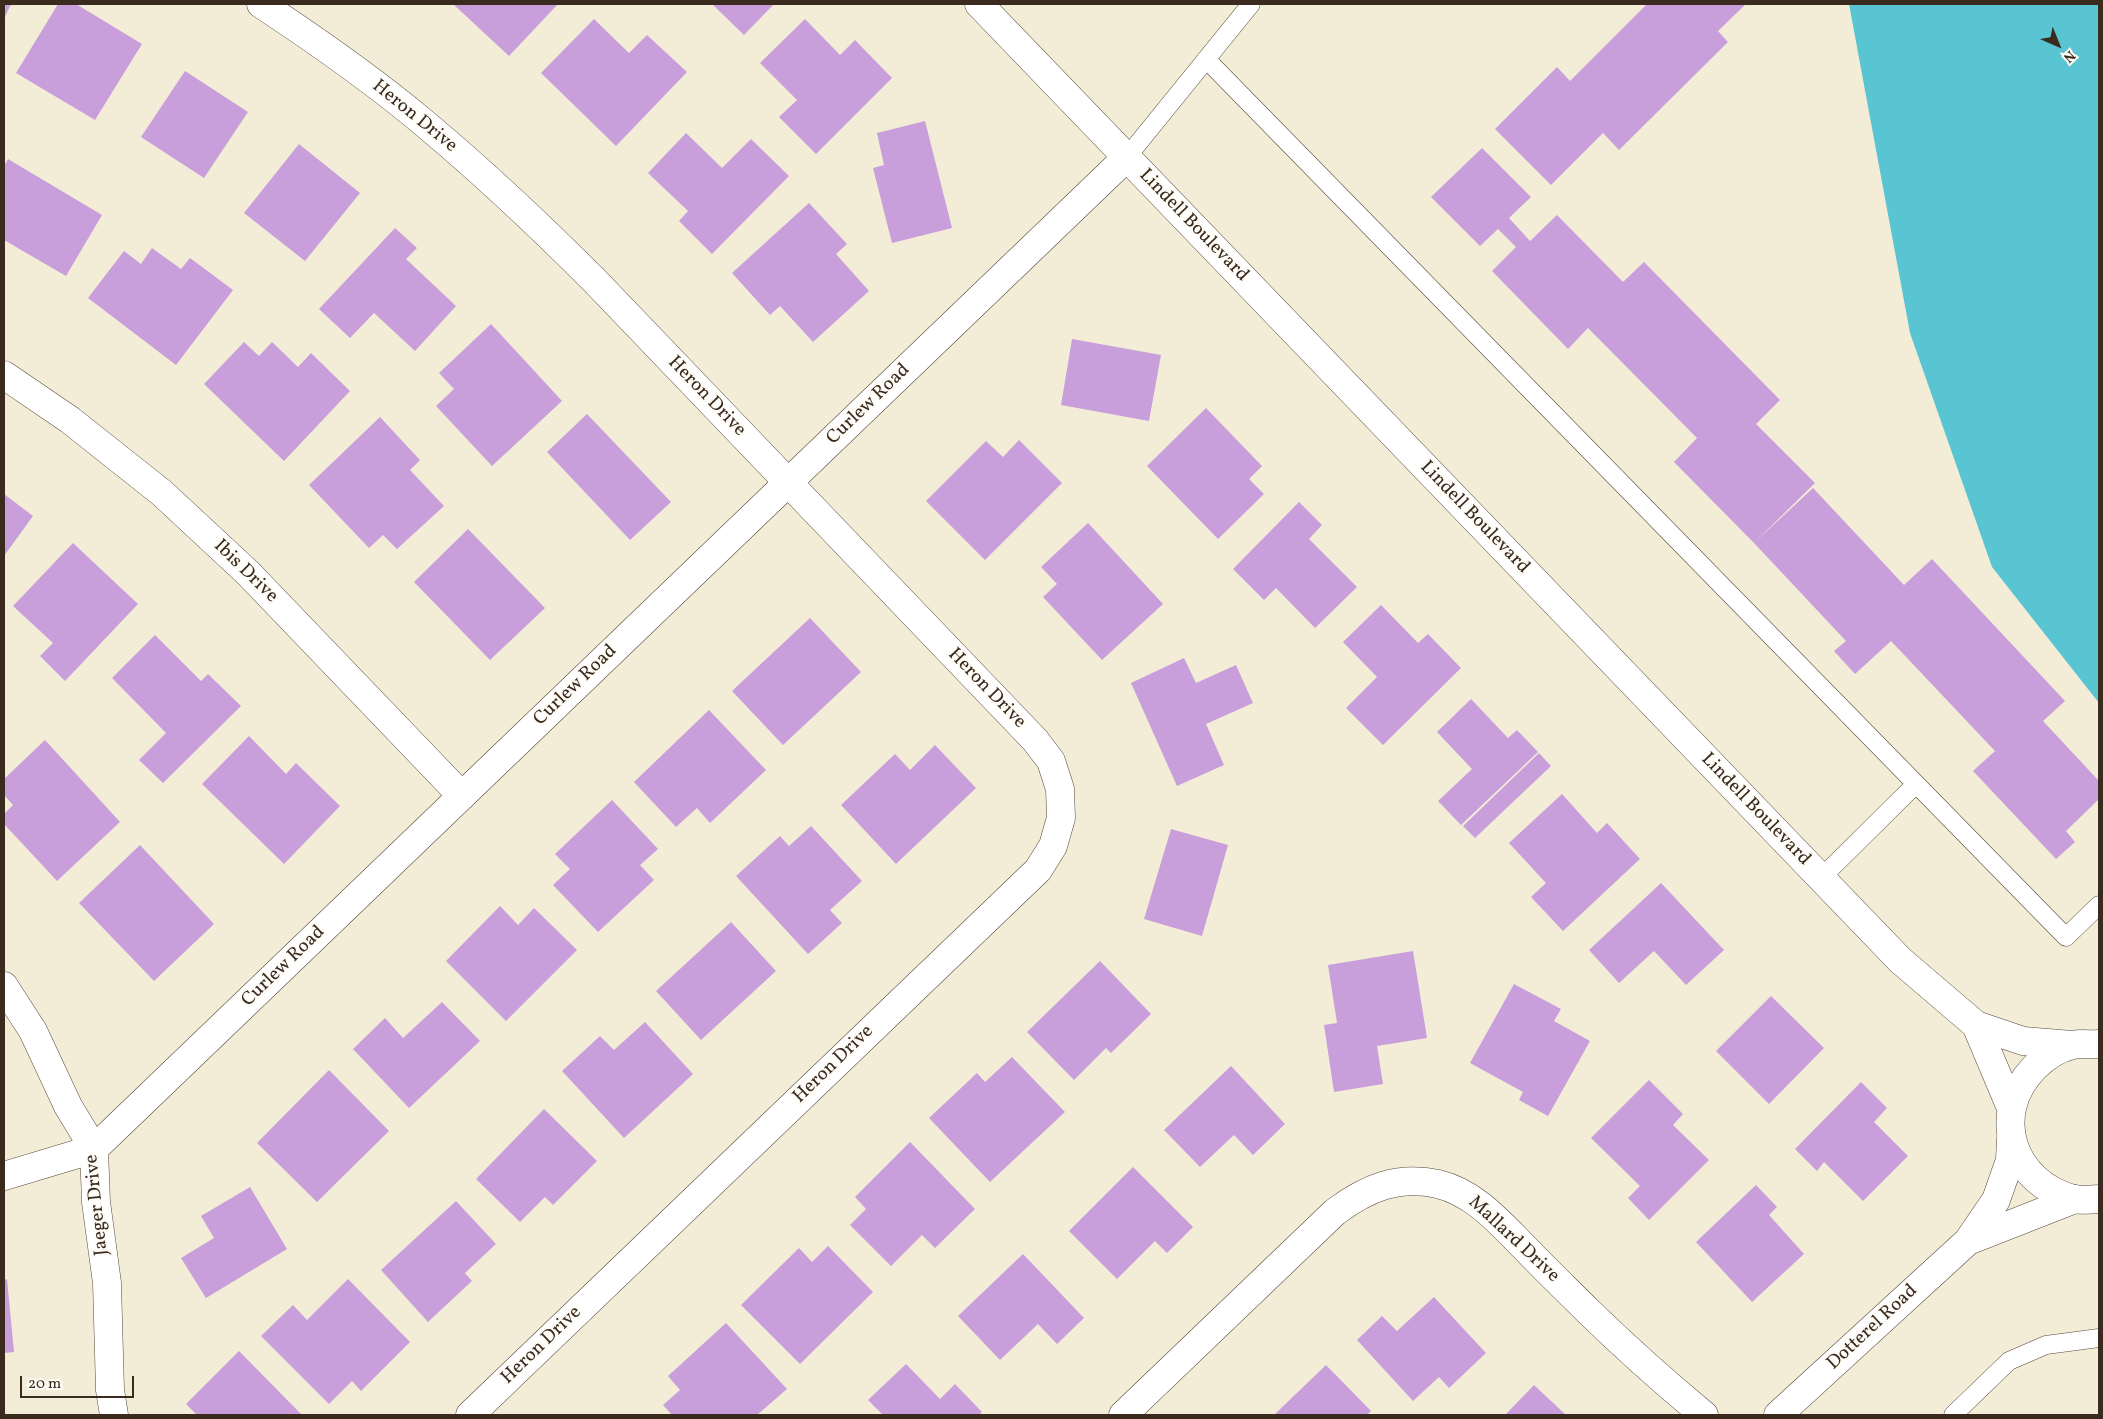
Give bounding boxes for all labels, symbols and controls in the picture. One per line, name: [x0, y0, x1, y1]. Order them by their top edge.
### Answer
north arrow: [2033, 20, 2083, 70]
text: N: [2059, 46, 2079, 67]
street label: Heron Drive: [367, 76, 461, 158]
street label: Lindell Boulevard: [1133, 165, 1253, 287]
street label: Heron Drive: [662, 352, 750, 442]
street label: Curlew Road: [823, 360, 915, 450]
street label: Lindell Boulevard: [1414, 457, 1534, 579]
street label: Ibis Drive: [208, 536, 282, 608]
street label: Curlew Road: [530, 641, 622, 731]
street label: Heron Drive: [942, 644, 1030, 734]
street label: Lindell Boulevard: [1695, 749, 1815, 871]
street label: Curlew Road: [238, 922, 330, 1012]
street label: Heron Drive: [789, 1021, 879, 1109]
street label: Jaeger Drive: [81, 1153, 115, 1257]
street label: Mallard Drive: [1462, 1192, 1564, 1288]
street label: Dotterel Road: [1823, 1280, 1923, 1376]
street label: Heron Drive: [497, 1302, 587, 1390]
scale bar: [22, 1366, 136, 1398]
text: 20 m: [28, 1374, 61, 1395]

